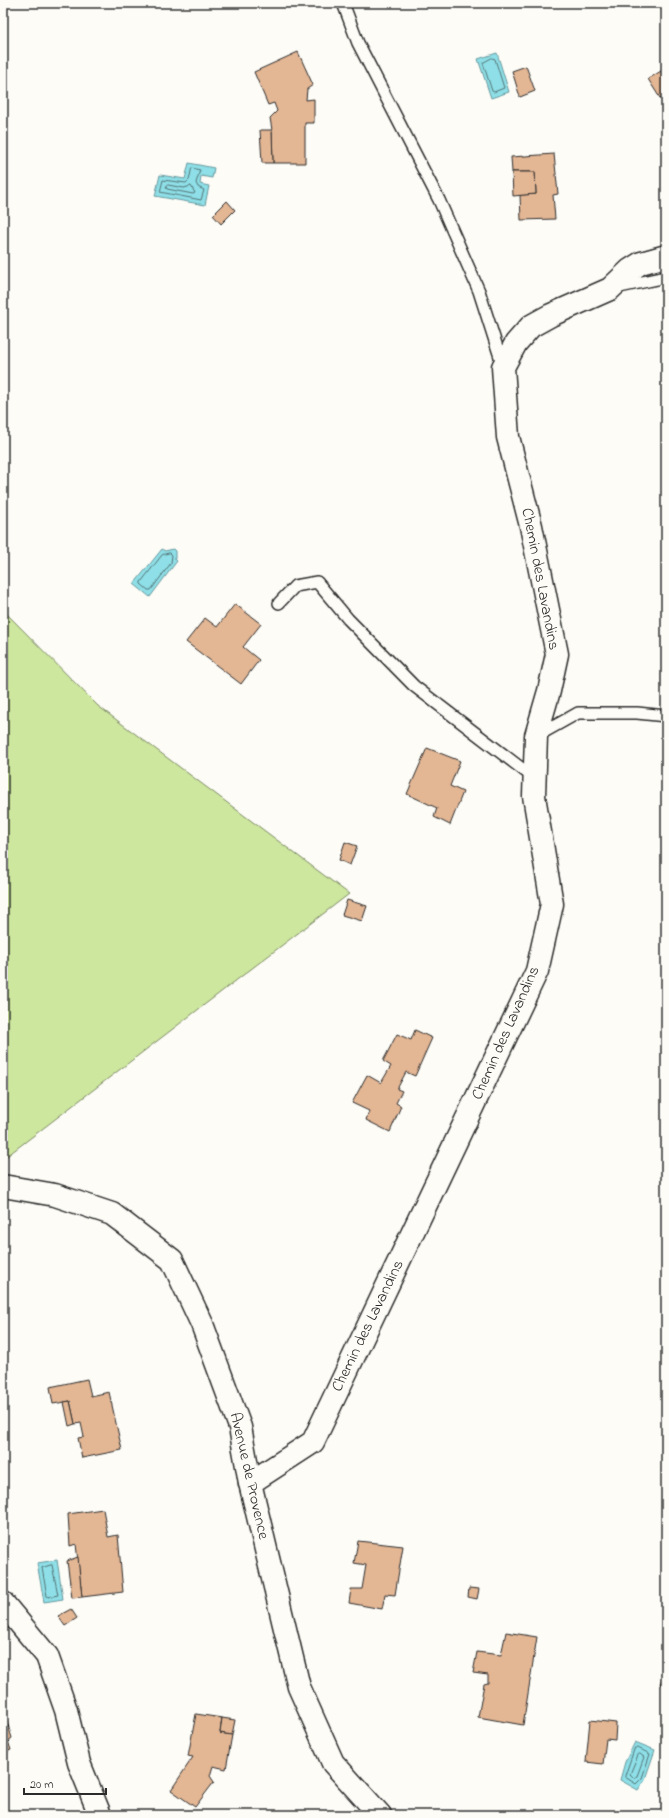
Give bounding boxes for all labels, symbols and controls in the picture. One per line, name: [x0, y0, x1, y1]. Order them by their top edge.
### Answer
street label: Chemin des Lavandins: [514, 506, 566, 652]
street label: Chemin des Lavandins: [466, 962, 546, 1104]
street label: Chemin des Lavandins: [326, 1256, 410, 1396]
street label: Avenue de Provence: [223, 1410, 275, 1543]
scale bar: [24, 1770, 106, 1796]
text: 20 m: [30, 1776, 53, 1794]

